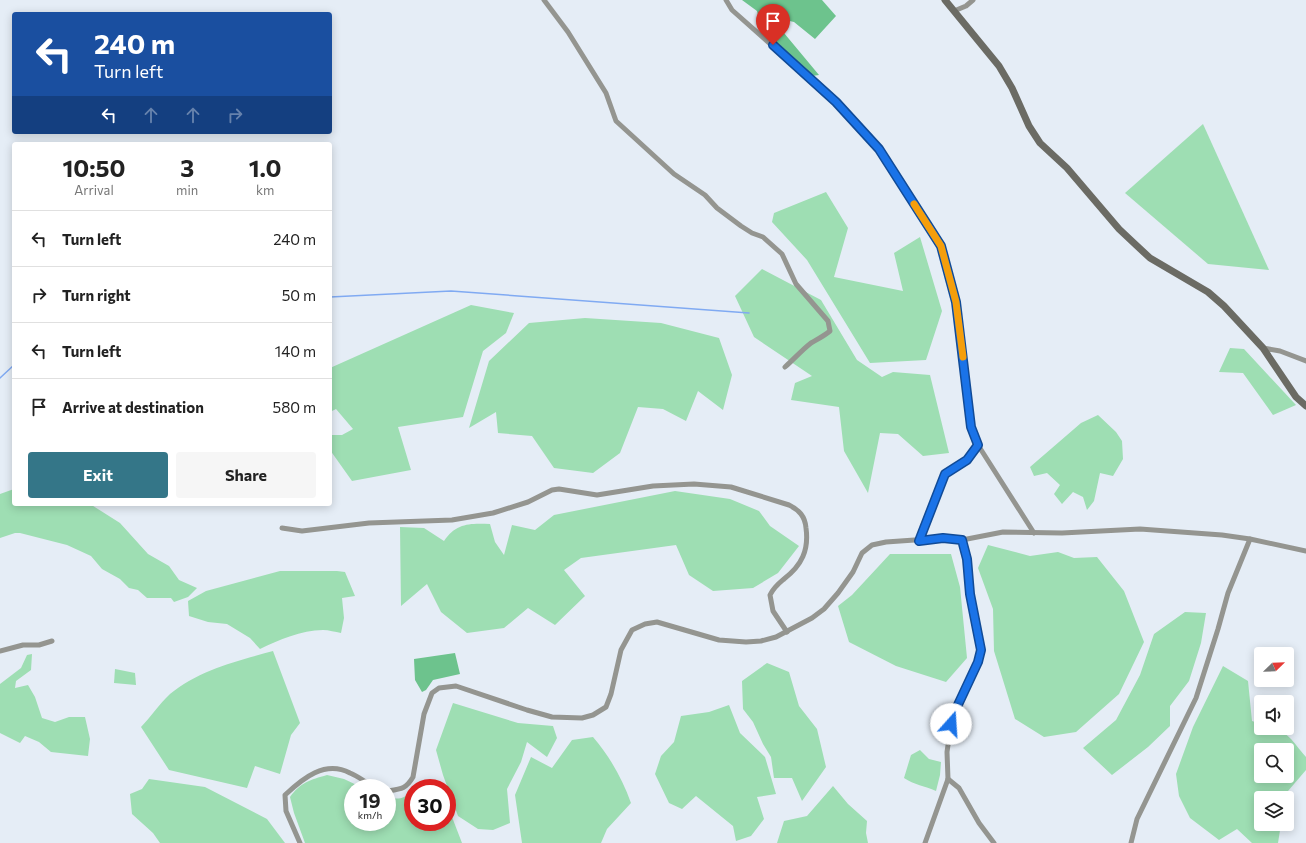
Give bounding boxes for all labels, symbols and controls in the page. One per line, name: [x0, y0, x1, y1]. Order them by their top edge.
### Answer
pin: [756, 4, 790, 45]
icon: arrive: [762, 10, 784, 32]
text: 240 m: [94, 26, 175, 60]
icon: left: [28, 28, 80, 80]
text: Turn left: [94, 60, 163, 82]
icon: left: [98, 104, 120, 126]
icon: ahead: [140, 104, 162, 126]
icon: ahead: [182, 104, 204, 126]
icon: right: [224, 104, 246, 126]
text: 10:50: [62, 153, 126, 182]
text: 3: [180, 153, 194, 182]
text: 1.0: [249, 153, 281, 182]
text: Arrival: [74, 182, 114, 198]
text: min: [176, 182, 198, 198]
text: km: [256, 182, 274, 198]
icon: left: [28, 228, 50, 250]
text: Turn left: [62, 230, 121, 248]
text: 240 m: [273, 230, 316, 248]
icon: right: [28, 284, 50, 306]
text: Turn right: [62, 286, 131, 304]
text: 50 m: [282, 286, 316, 304]
icon: left: [28, 340, 50, 362]
text: Turn left: [62, 342, 121, 360]
text: 140 m: [275, 342, 316, 360]
icon: arrive: [28, 396, 50, 418]
text: Arrive at destination: [62, 398, 204, 416]
text: 580 m: [273, 398, 316, 416]
button: Exit: [28, 452, 168, 498]
button: Share: [176, 452, 316, 498]
north arrow: [1254, 647, 1294, 687]
map controls: [1254, 647, 1294, 831]
button: sound: [1254, 695, 1294, 735]
position arrow: [930, 703, 972, 745]
button: search: [1254, 743, 1294, 783]
speed limit sign: 30: [404, 779, 456, 831]
text: 19: [359, 788, 381, 812]
button: layers: [1254, 791, 1294, 831]
text: km/h: [358, 809, 382, 821]

